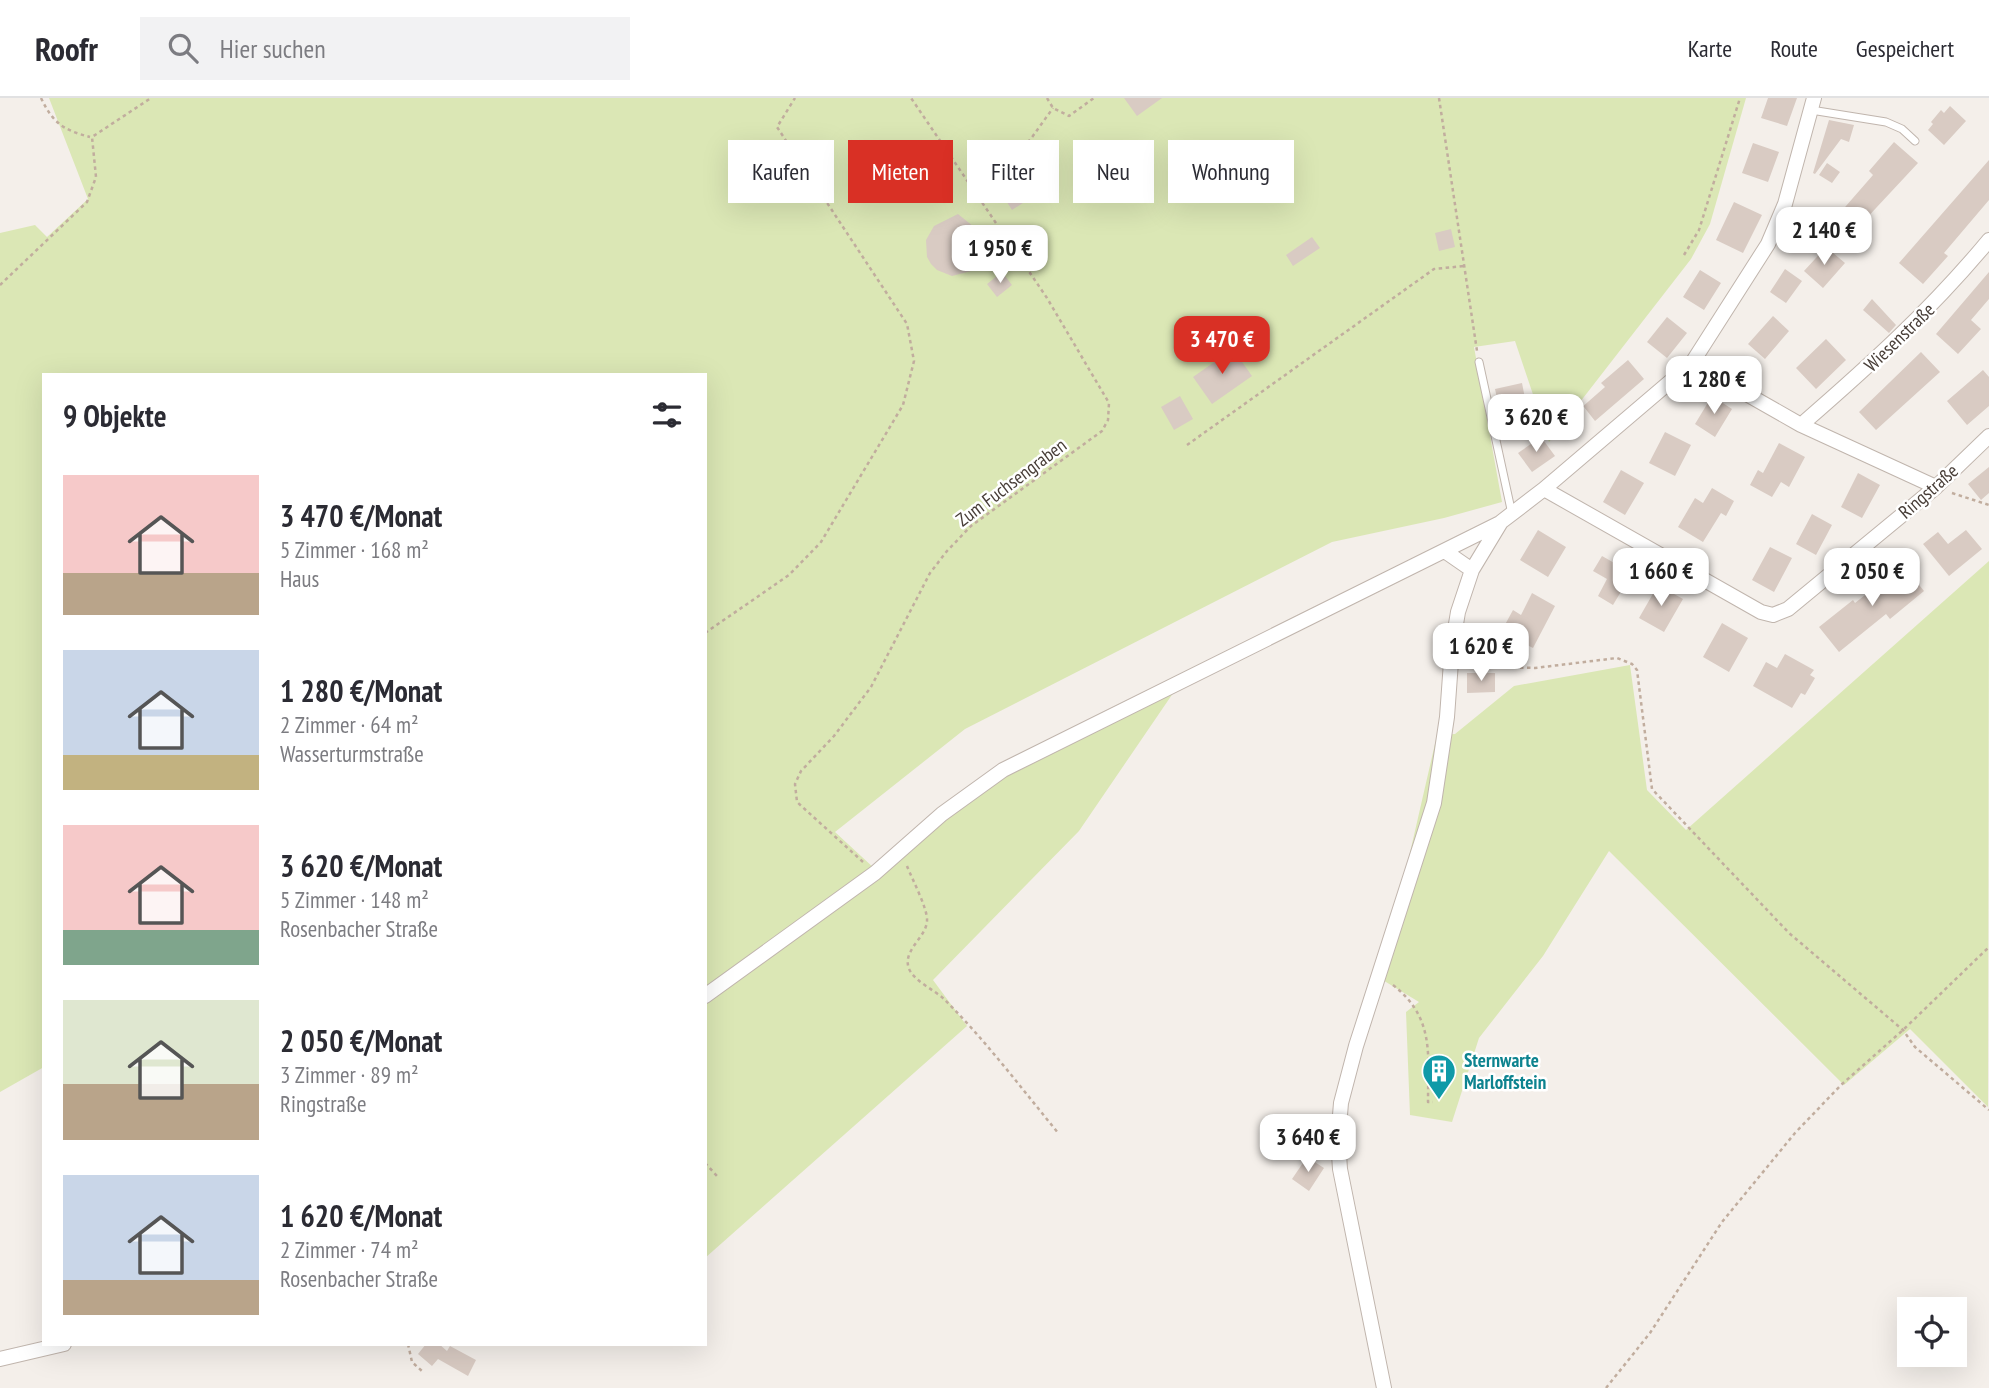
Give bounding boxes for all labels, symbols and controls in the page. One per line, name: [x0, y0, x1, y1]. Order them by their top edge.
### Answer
search box: [140, 17, 630, 80]
text: Roofr: [35, 27, 98, 70]
icon: search: [164, 29, 202, 67]
text: Hier suchen: [220, 32, 326, 65]
text: Karte: [1688, 33, 1732, 64]
text: Route: [1770, 33, 1818, 64]
text: Gespeichert: [1856, 33, 1954, 64]
chip: Kaufen: [728, 140, 834, 203]
chip: Mieten: [848, 140, 953, 203]
chip: Filter: [967, 140, 1059, 203]
chip: Neu: [1073, 140, 1154, 203]
chip: Wohnung: [1168, 140, 1294, 203]
pin: 2 140 €: [1759, 208, 1889, 267]
text: 2 140 €: [1792, 215, 1856, 244]
pin: 1 950 €: [935, 226, 1065, 285]
text: 1 950 €: [968, 233, 1032, 262]
street label: Wiesenstraße: [1859, 297, 1939, 377]
pin: 3 470 €: [1157, 316, 1287, 376]
text: 3 470 €: [1190, 324, 1254, 353]
pin: 1 280 €: [1649, 356, 1779, 416]
text: 1 280 €: [1682, 364, 1746, 393]
pin: 3 620 €: [1471, 394, 1601, 454]
text: 9 Objekte: [63, 396, 167, 435]
icon: filters: [648, 396, 686, 434]
text: 3 620 €: [1504, 402, 1568, 431]
street label: Zum Fuchsengraben: [951, 433, 1071, 531]
street label: Ringstraße: [1893, 458, 1963, 523]
text: 3 470 €/Monat: [280, 496, 442, 535]
icon: home: [119, 503, 203, 587]
text: 5 Zimmer · 168 m²: [280, 535, 429, 564]
pin: 1 660 €: [1596, 548, 1726, 608]
pin: 2 050 €: [1807, 548, 1937, 608]
text: 1 660 €: [1629, 556, 1693, 585]
text: 2 050 €: [1840, 556, 1904, 585]
text: Haus: [280, 564, 319, 593]
pin: 1 620 €: [1416, 624, 1546, 683]
text: 1 620 €: [1449, 631, 1513, 660]
text: 1 280 €/Monat: [280, 671, 442, 710]
icon: home: [119, 678, 203, 762]
text: 2 Zimmer · 64 m²: [280, 710, 418, 739]
text: Wasserturmstraße: [280, 739, 424, 768]
text: 3 620 €/Monat: [280, 846, 442, 885]
icon: home: [119, 853, 203, 937]
text: 5 Zimmer · 148 m²: [280, 885, 429, 914]
text: Rosenbacher Straße: [280, 914, 438, 943]
text: 2 050 €/Monat: [280, 1021, 442, 1060]
icon: home: [119, 1028, 203, 1112]
place label: Sternwarte Marloffstein: [1464, 1048, 1546, 1094]
building icon: Sternwarte Marloffstein: [1420, 1052, 1458, 1101]
text: 3 Zimmer · 89 m²: [280, 1060, 418, 1089]
text: Ringstraße: [280, 1089, 366, 1118]
pin: 3 640 €: [1243, 1114, 1373, 1174]
text: 3 640 €: [1276, 1122, 1340, 1151]
text: 1 620 €/Monat: [280, 1196, 442, 1235]
icon: home: [119, 1203, 203, 1287]
text: 2 Zimmer · 74 m²: [280, 1235, 418, 1264]
text: Rosenbacher Straße: [280, 1264, 438, 1293]
map controls: [1897, 1297, 1967, 1367]
button: locate: [1897, 1297, 1967, 1367]

